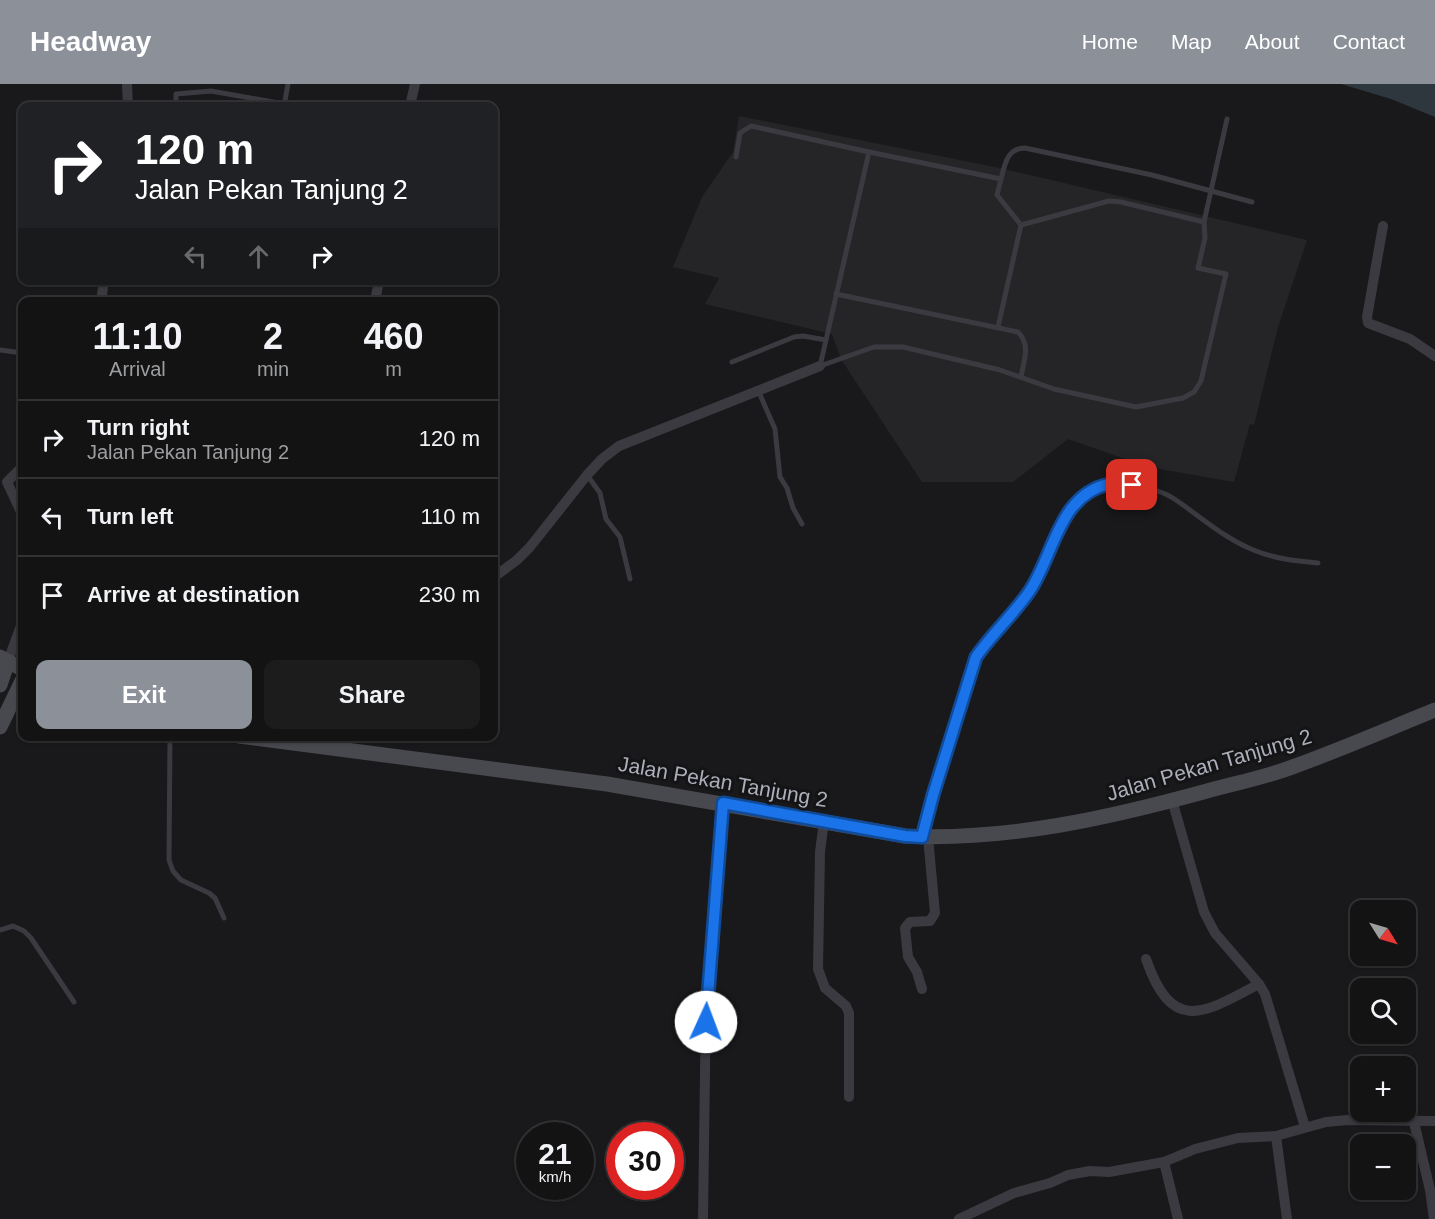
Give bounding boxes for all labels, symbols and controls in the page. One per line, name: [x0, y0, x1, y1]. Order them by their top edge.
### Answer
text: Headway: [30, 26, 151, 57]
text: Home: [1082, 30, 1138, 53]
text: Map: [1171, 30, 1212, 53]
text: About: [1245, 30, 1300, 53]
text: Contact: [1333, 30, 1405, 53]
icon: right: [36, 126, 114, 204]
text: 120 m: [135, 126, 254, 173]
text: Jalan Pekan Tanjung 2: [135, 175, 408, 205]
icon: left: [179, 240, 212, 273]
icon: ahead: [242, 240, 275, 273]
icon: right: [305, 240, 338, 273]
text: 11:10: [92, 316, 182, 357]
text: 2: [263, 316, 283, 357]
text: 460: [364, 316, 424, 357]
text: Arrival: [109, 358, 166, 380]
text: min: [257, 358, 289, 380]
text: m: [385, 358, 402, 380]
text: Turn right: [87, 415, 189, 440]
icon: right: [36, 423, 69, 456]
text: 120 m: [419, 426, 480, 451]
text: Jalan Pekan Tanjung 2: [87, 441, 289, 463]
pin: [1106, 459, 1157, 510]
icon: arrive: [1115, 468, 1148, 501]
icon: left: [36, 501, 69, 534]
text: Turn left: [87, 504, 173, 529]
text: 110 m: [420, 504, 480, 529]
icon: arrive: [36, 579, 69, 612]
text: Arrive at destination: [87, 582, 300, 607]
text: 230 m: [419, 582, 480, 607]
button: Exit: [36, 660, 252, 729]
button: Share: [264, 660, 480, 729]
street label: Jalan Pekan Tanjung 2: [1104, 724, 1314, 805]
street label: Jalan Pekan Tanjung 2: [617, 752, 830, 811]
north arrow: [1350, 900, 1416, 966]
map controls: [1350, 900, 1416, 1200]
button: search: [1350, 978, 1416, 1044]
position arrow: [674, 990, 738, 1054]
button: +: [1350, 1056, 1416, 1122]
speed limit sign: 30: [606, 1122, 684, 1200]
button: −: [1350, 1134, 1416, 1200]
text: 21: [538, 1137, 572, 1170]
text: km/h: [539, 1168, 571, 1185]

